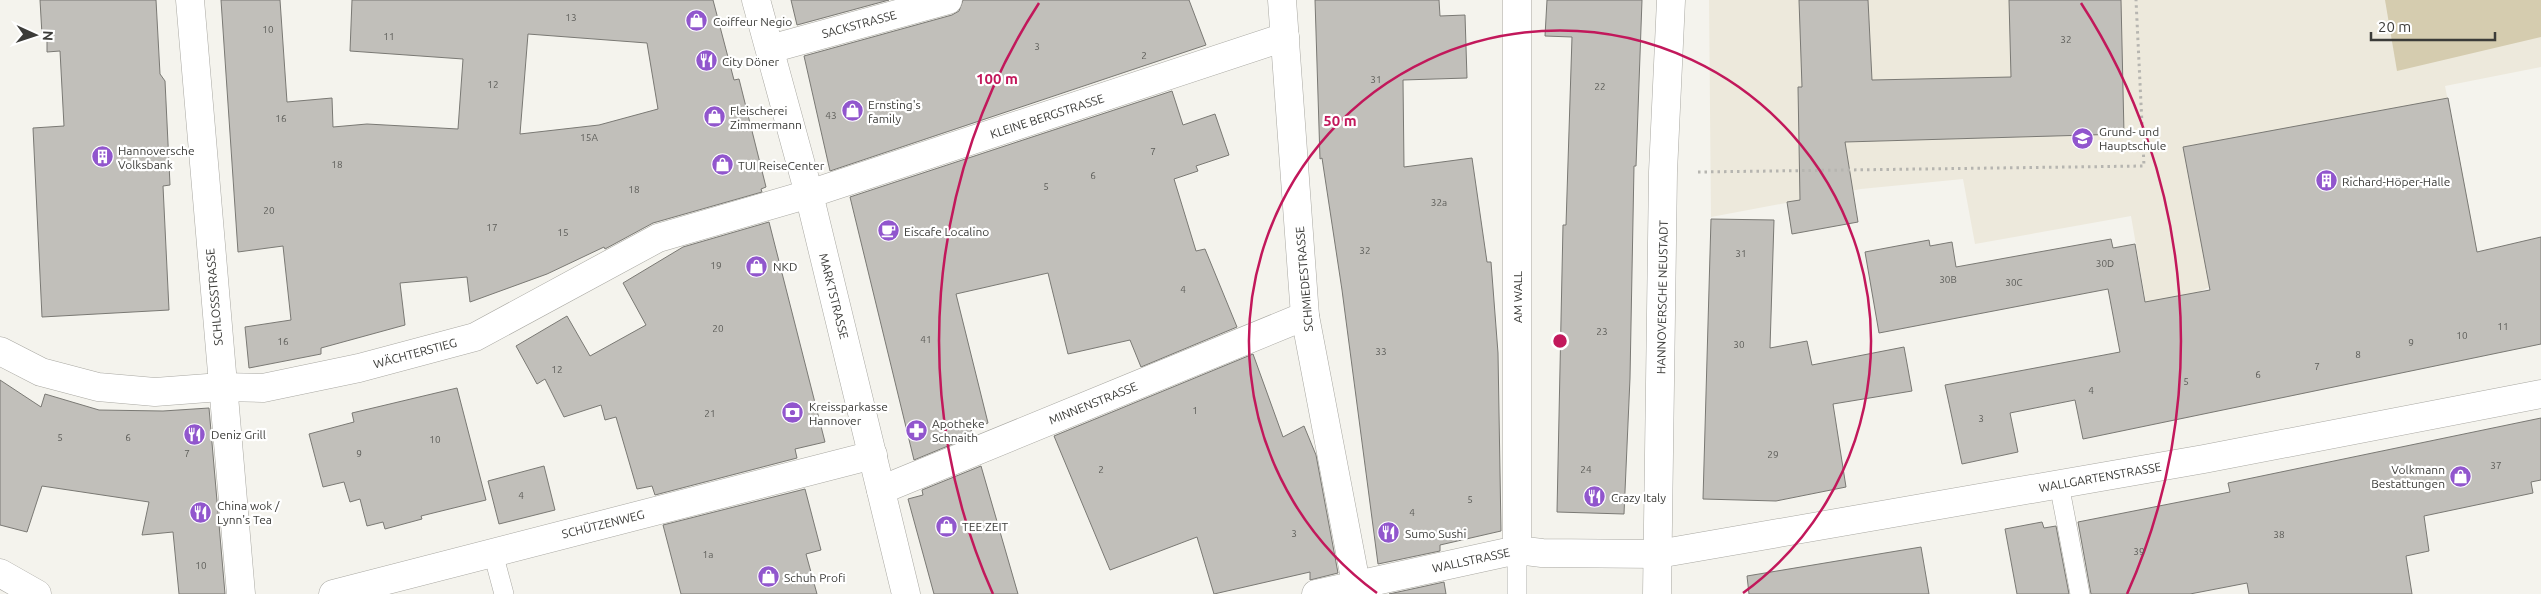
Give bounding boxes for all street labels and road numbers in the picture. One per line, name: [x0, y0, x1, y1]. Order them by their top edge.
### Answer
street label: SACKSTRASSE: [820, 8, 898, 40]
street label: KLEINE BERGSTRASSE: [988, 91, 1106, 141]
street label: HANNOVERSCHE NEUSTADT: [1654, 219, 1670, 374]
street label: SCHMIEDESTRASSE: [1293, 226, 1315, 332]
street label: SCHLOSSSTRASSE: [203, 248, 225, 346]
street label: MARKTSTRASSE: [817, 252, 851, 341]
street label: AM WALL: [1511, 271, 1524, 323]
street label: WÄCHTERSTIEG: [372, 336, 458, 370]
street label: MINNENSTRASSE: [1047, 379, 1139, 427]
street label: WALLGARTENSTRASSE: [2038, 460, 2162, 494]
street label: SCHÜTZENWEG: [560, 507, 646, 541]
street label: WALLSTRASSE: [1431, 545, 1511, 575]

